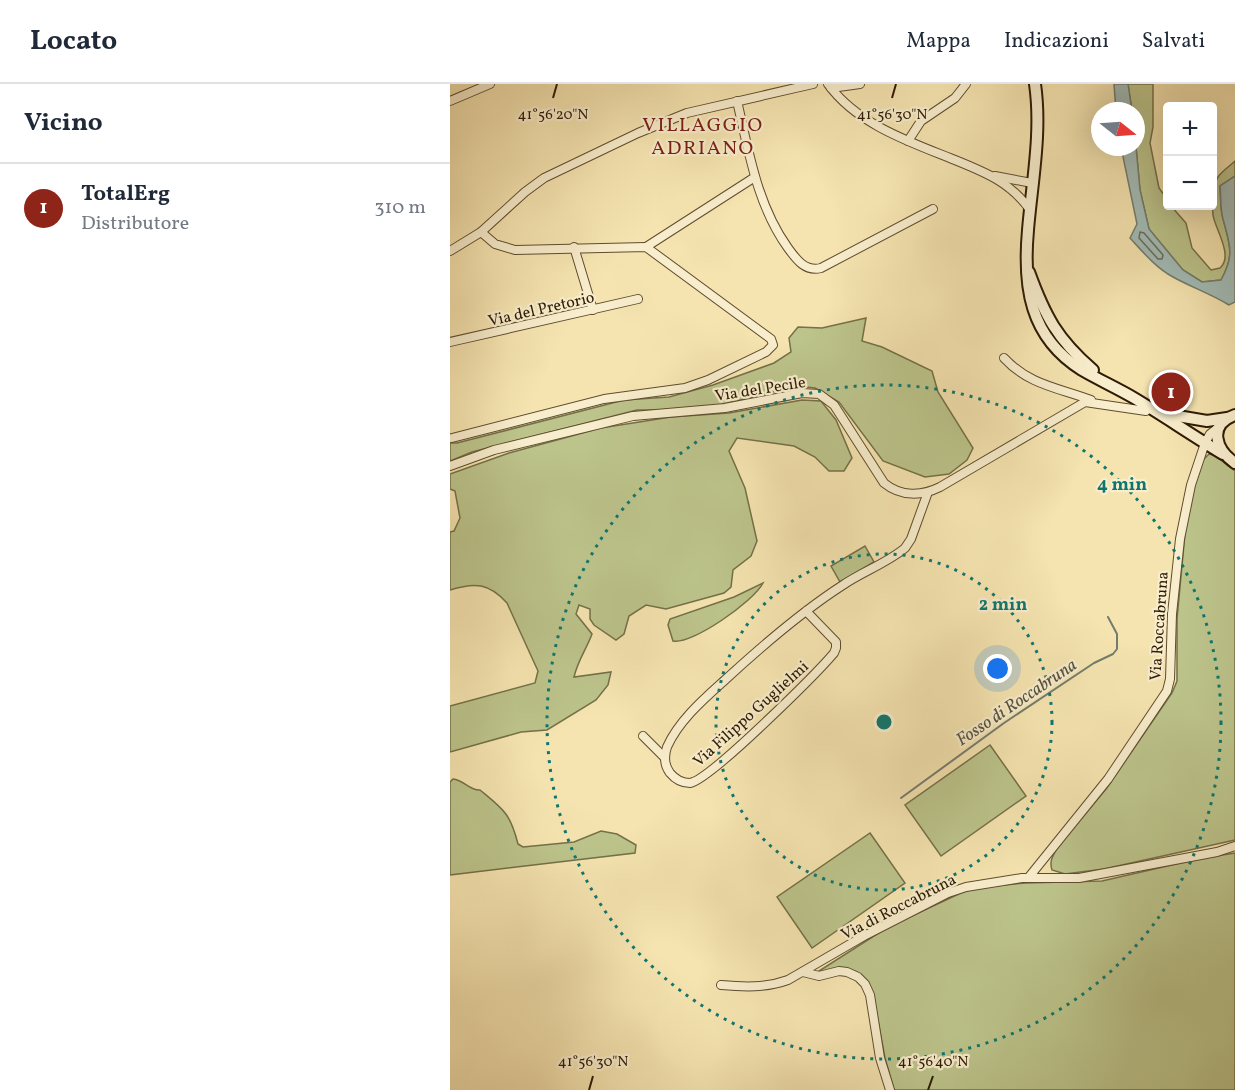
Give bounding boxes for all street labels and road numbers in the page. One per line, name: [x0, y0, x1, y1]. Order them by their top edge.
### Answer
street label: Via del Pretorio: [486, 287, 597, 333]
street label: Via del Pecile: [713, 372, 807, 408]
street label: Via Roccabruna: [1145, 571, 1175, 682]
street label: Via Filippo Guglielmi: [689, 656, 814, 773]
street label: Via di Roccabruna: [838, 869, 960, 946]

